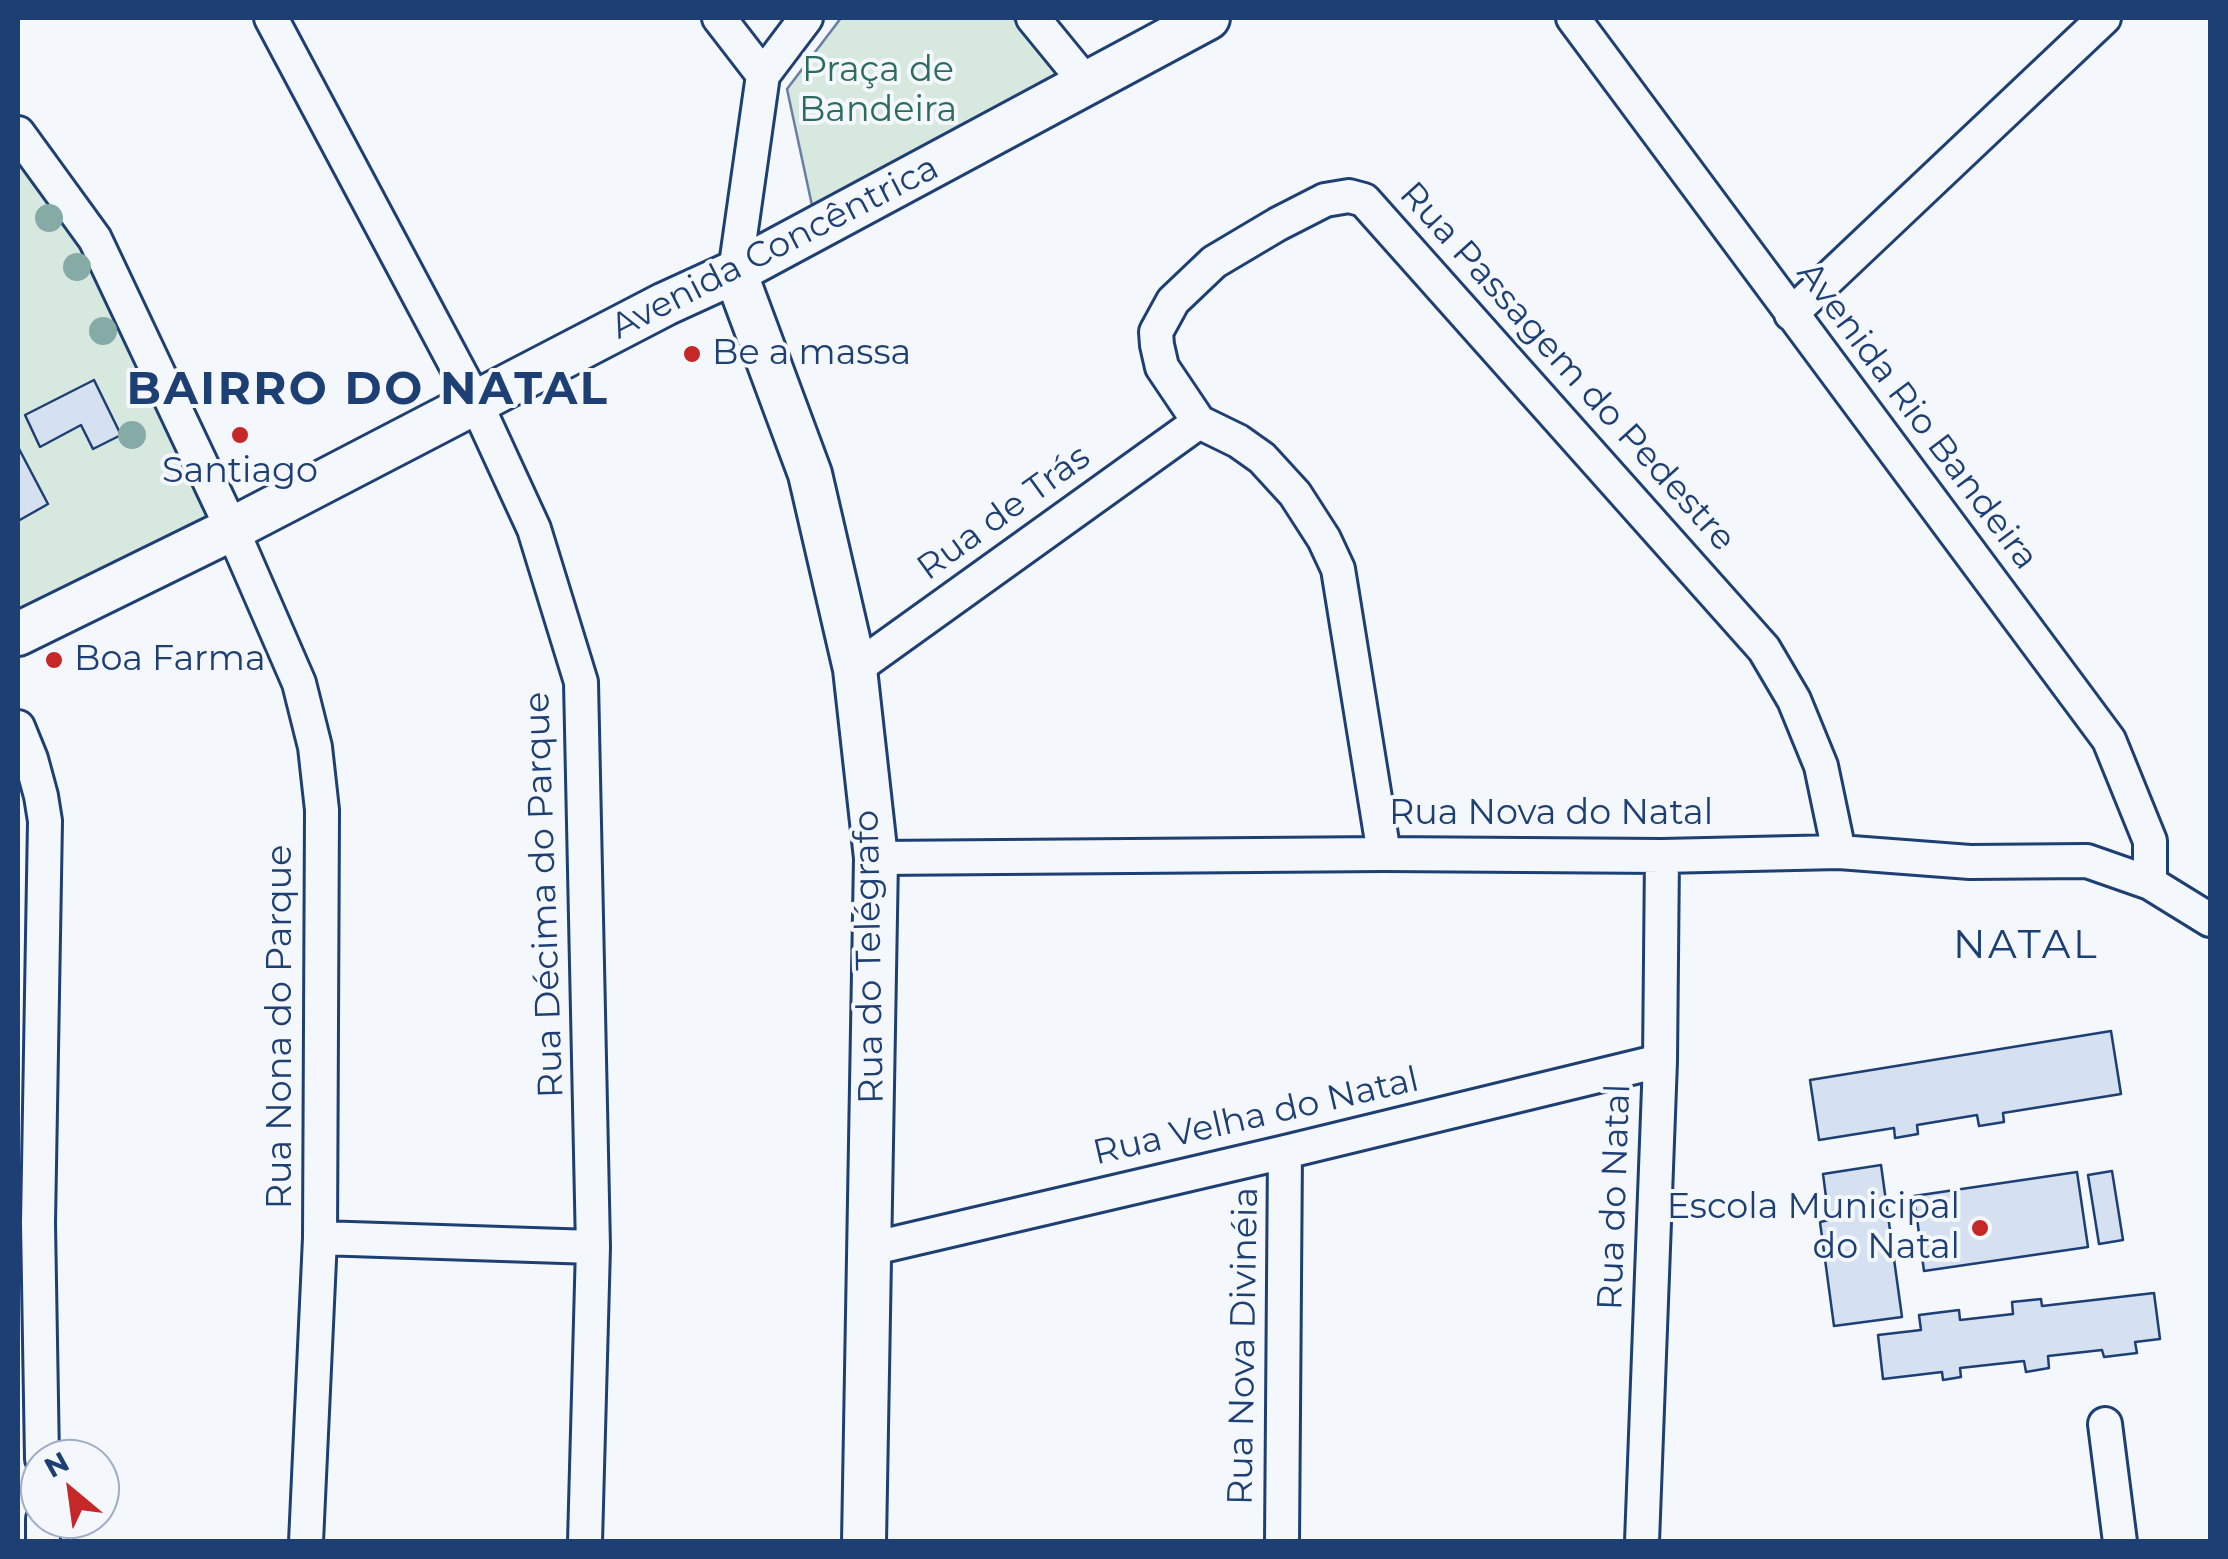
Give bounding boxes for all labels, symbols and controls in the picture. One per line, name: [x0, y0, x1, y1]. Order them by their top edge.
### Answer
park label: Praça de Bandeira: [799, 50, 957, 132]
street label: Avenida Concêntrica: [604, 147, 946, 349]
street label: Rua Passagem do Pedestre: [1390, 174, 1744, 560]
street label: Avenida Rio Bandeira: [1788, 254, 2046, 578]
place label: Be a massa: [712, 333, 911, 375]
marker: Be a massa: [681, 343, 703, 365]
district label: BAIRRO DO NATAL: [126, 364, 610, 418]
marker: Santiago: [229, 424, 251, 446]
street label: Rua de Trás: [910, 436, 1098, 590]
place label: Santiago: [162, 451, 318, 493]
place label: Boa Farma: [74, 639, 266, 681]
marker: Boa Farma: [43, 649, 65, 671]
street label: Rua Décima do Parque: [517, 691, 573, 1099]
street label: Rua Nova do Natal: [1389, 793, 1713, 835]
street label: Rua do Telégrafo: [846, 810, 894, 1104]
street label: Rua Nona do Parque: [260, 845, 302, 1209]
district label: NATAL: [1953, 922, 2099, 970]
street label: Rua Velha do Natal: [1089, 1059, 1423, 1175]
street label: Rua do Natal: [1590, 1083, 1640, 1311]
street label: Rua Nova Divinéia: [1220, 1187, 1268, 1505]
place label: Escola Municipal do Natal: [1667, 1187, 1960, 1269]
marker: Escola Municipal do Natal: [1969, 1217, 1991, 1239]
north arrow: [20, 1439, 120, 1539]
text: N: [38, 1444, 75, 1485]

